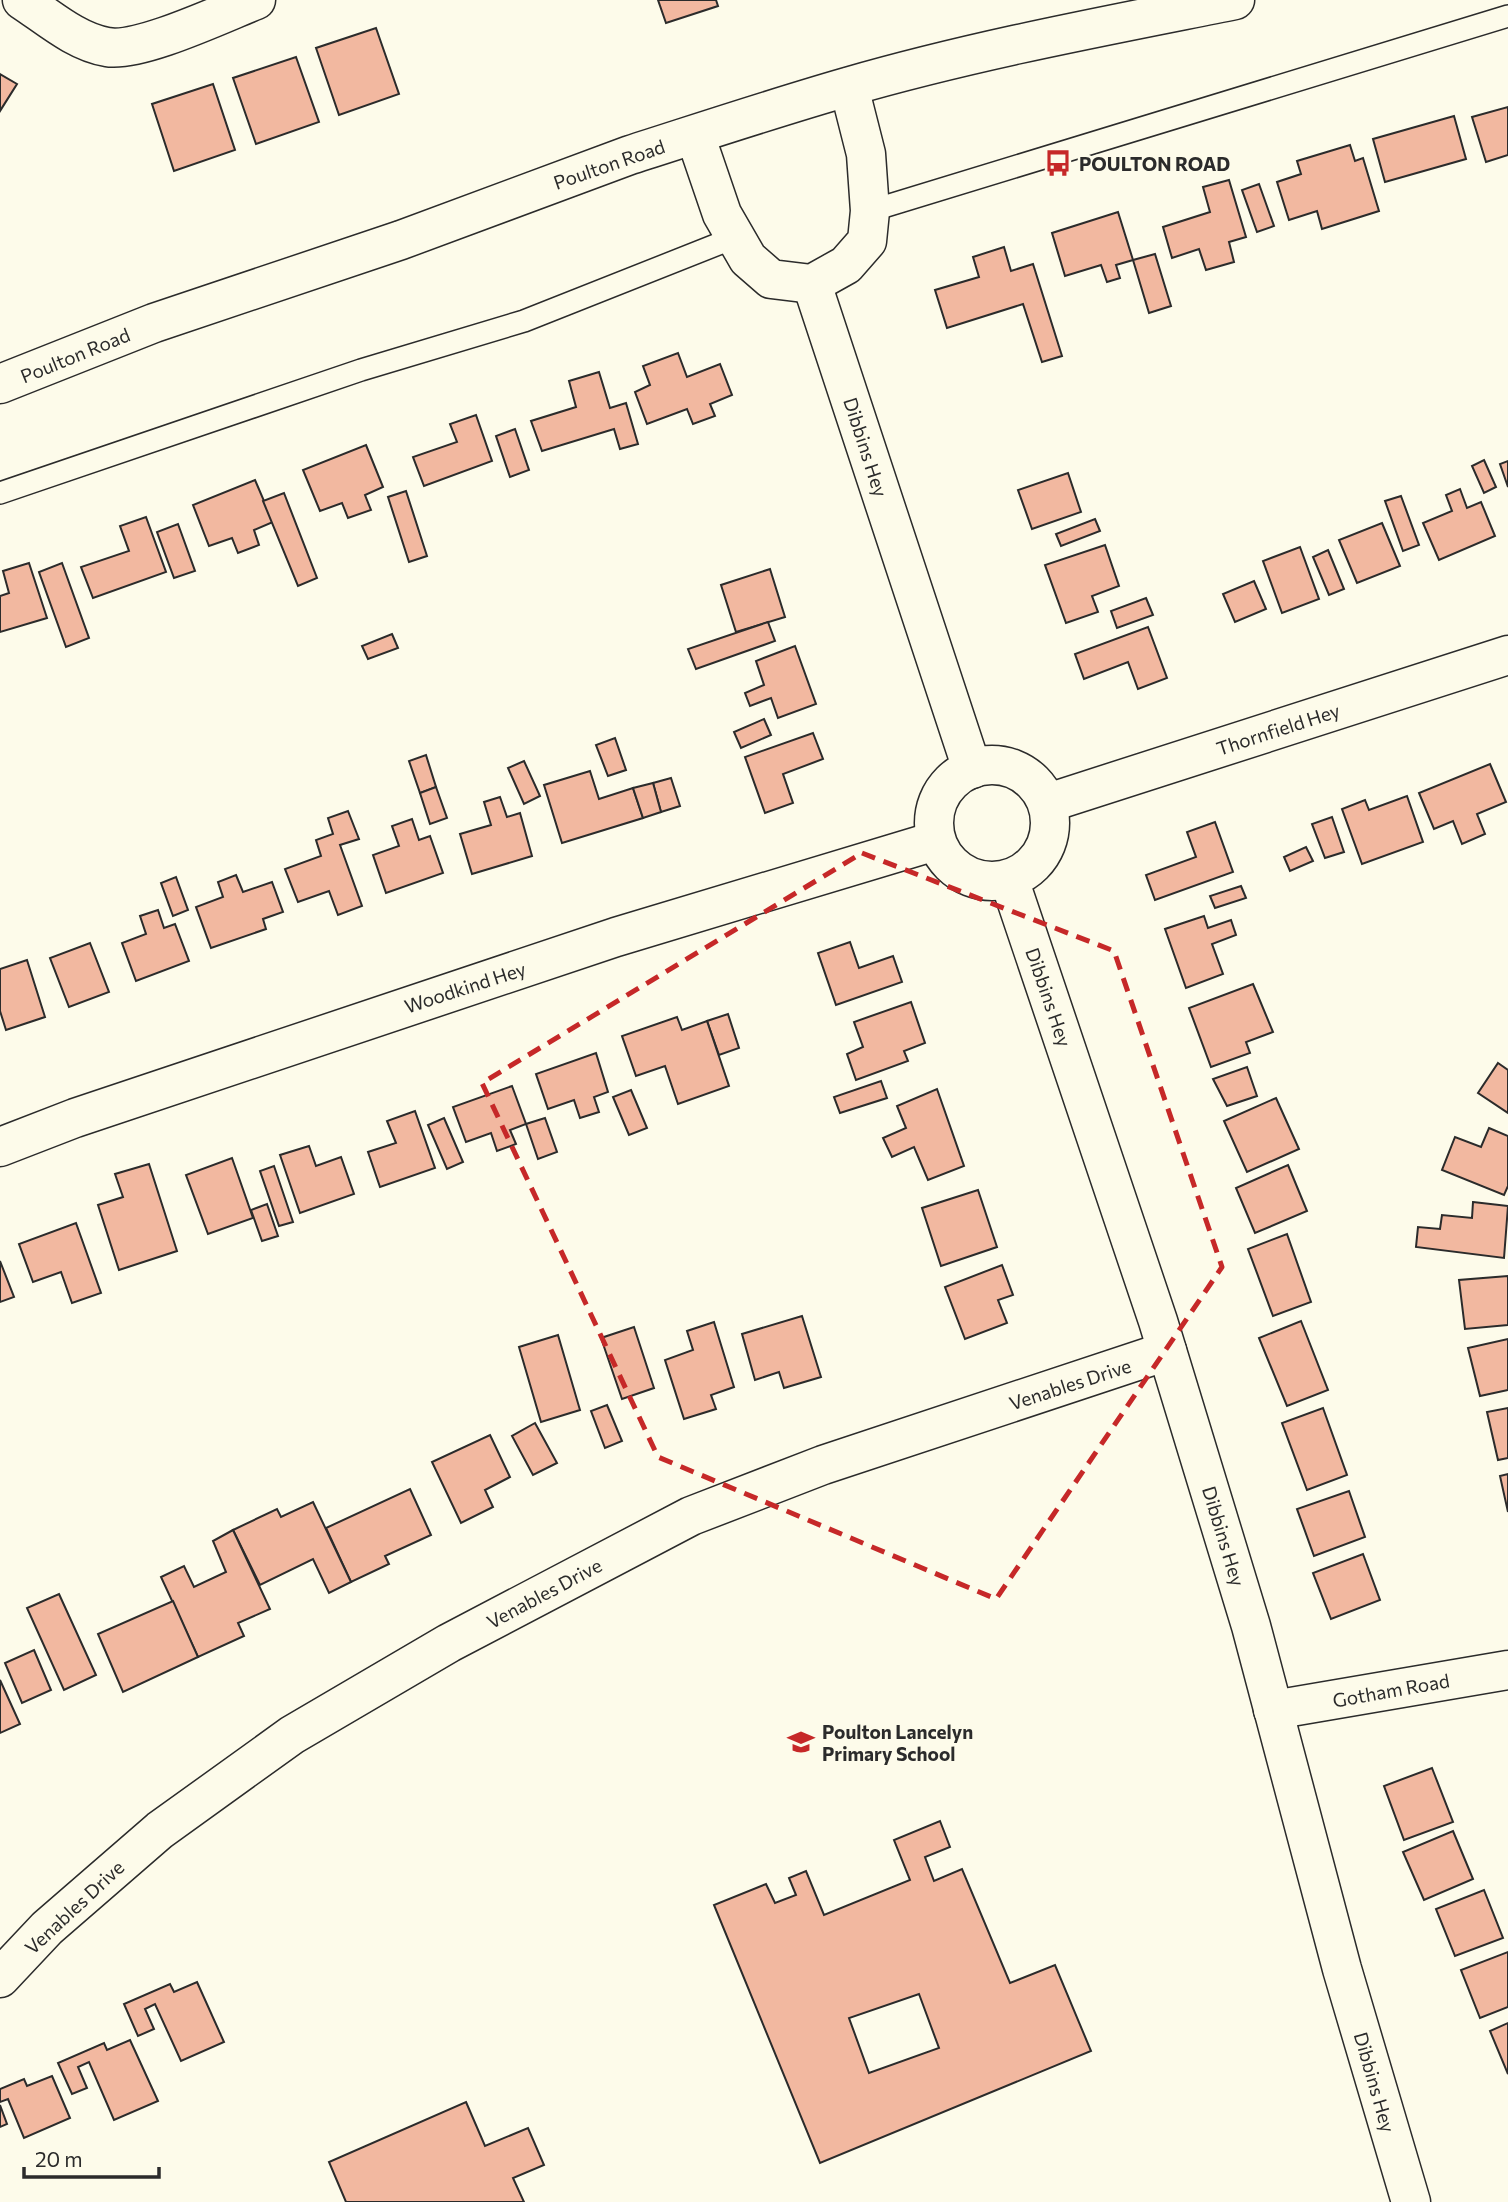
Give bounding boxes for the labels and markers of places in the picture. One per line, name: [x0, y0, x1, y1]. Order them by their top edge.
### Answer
bus stop icon: POULTON ROAD: [1043, 148, 1073, 178]
place label: POULTON ROAD: [1079, 152, 1230, 175]
place label: Poulton Lancelyn Primary School: [822, 1720, 973, 1765]
school or university icon: Poulton Lancelyn Primary School: [786, 1727, 816, 1757]

